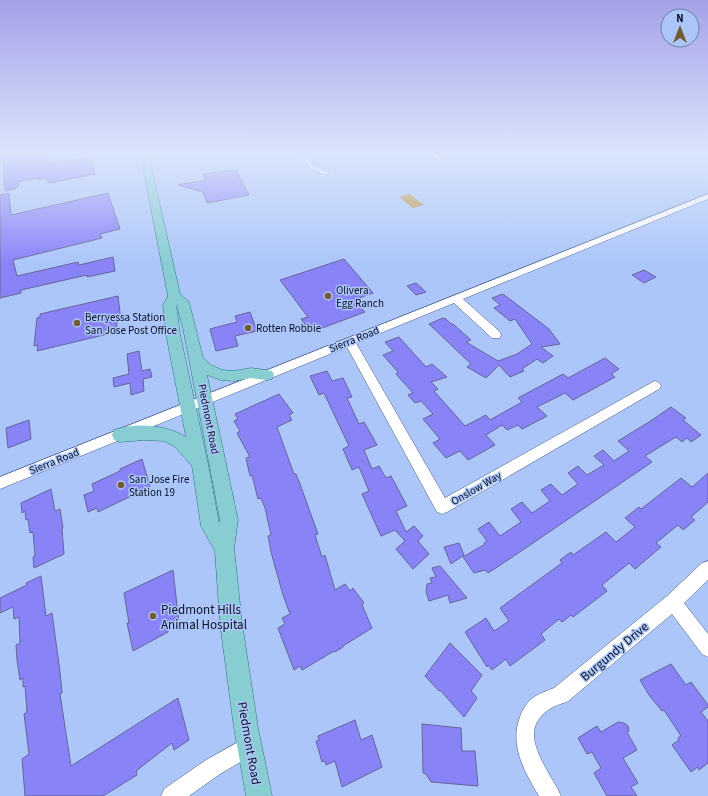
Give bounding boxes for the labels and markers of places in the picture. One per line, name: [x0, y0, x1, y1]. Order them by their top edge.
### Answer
place label: Olivera Egg Ranch: [336, 283, 384, 311]
marker: Olivera Egg Ranch: [323, 291, 333, 301]
place label: Berryessa Station San Jose Post Office: [85, 310, 177, 338]
marker: Berryessa Station San Jose Post Office: [72, 318, 82, 328]
place label: Rotten Robbie: [256, 321, 322, 336]
marker: Rotten Robbie: [243, 323, 253, 333]
place label: San Jose Fire Station 19: [129, 472, 190, 500]
marker: San Jose Fire Station 19: [116, 480, 126, 490]
place label: Piedmont Hills Animal Hospital: [161, 601, 247, 634]
marker: Piedmont Hills Animal Hospital: [148, 611, 158, 621]

